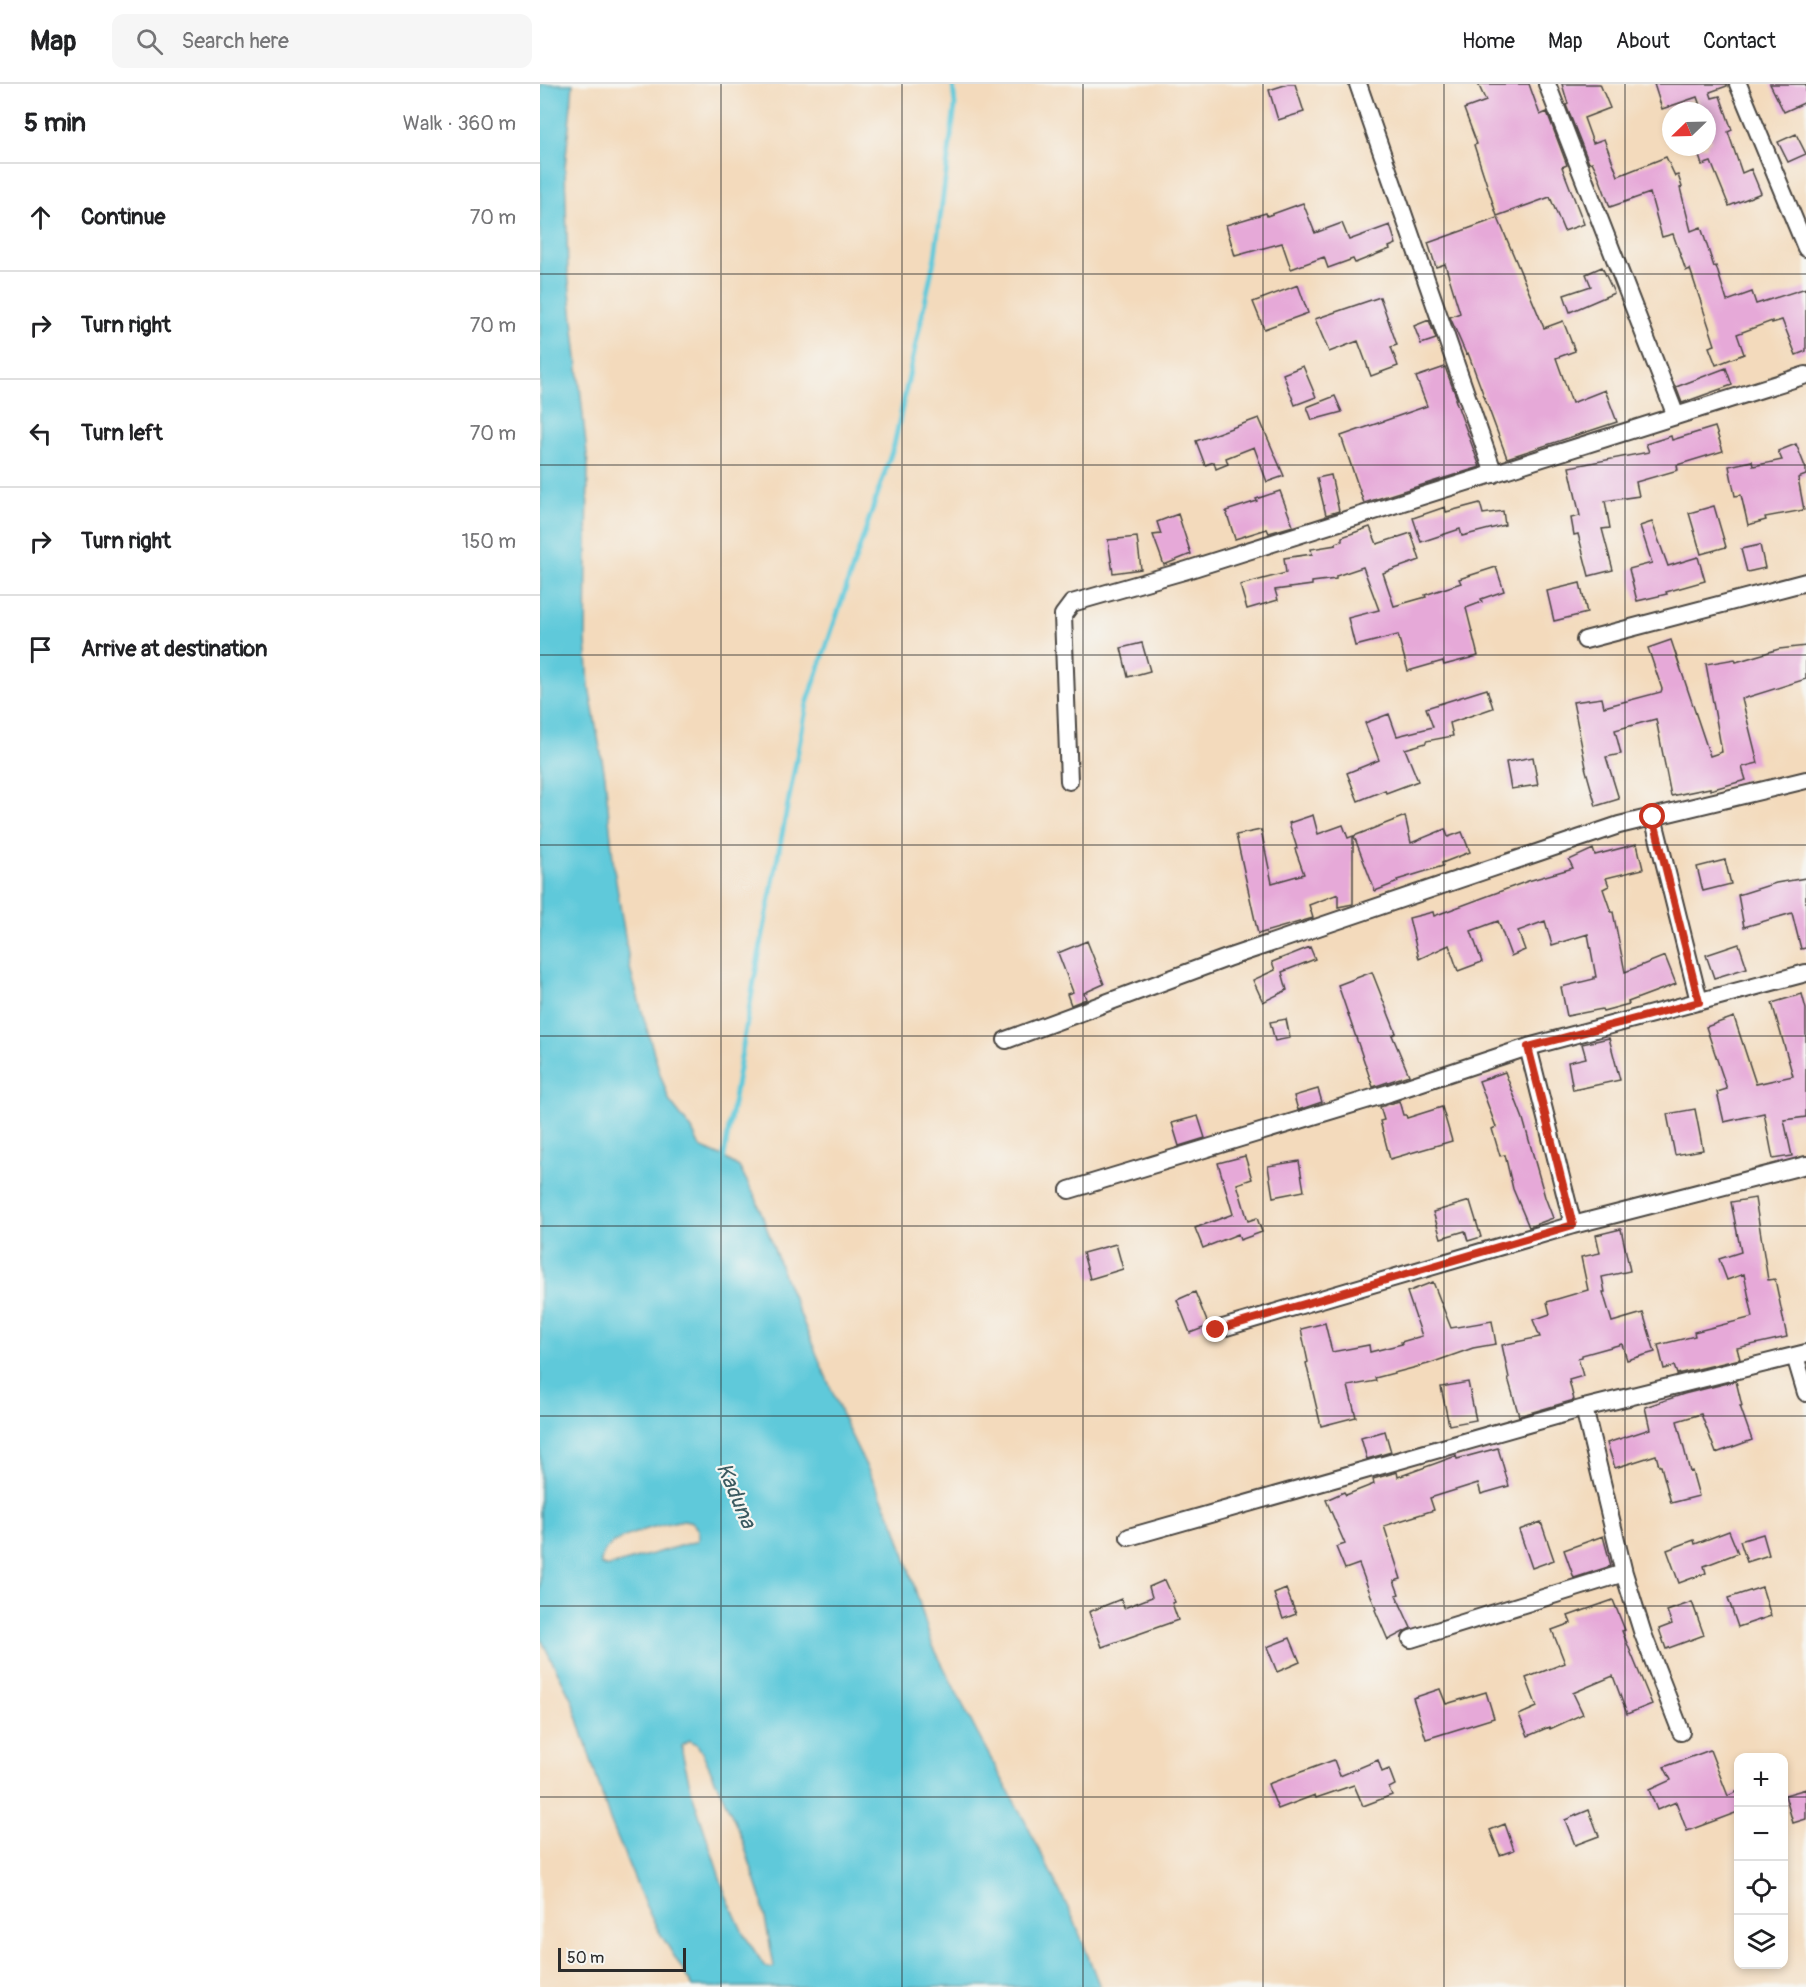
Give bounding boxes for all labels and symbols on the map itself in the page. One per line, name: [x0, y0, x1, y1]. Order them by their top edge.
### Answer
north arrow: [1662, 102, 1716, 156]
route start: [1639, 803, 1665, 829]
route end: [1202, 1316, 1228, 1342]
water label: Kaduna: [710, 1459, 763, 1534]
scale bar: [558, 1945, 686, 1972]

